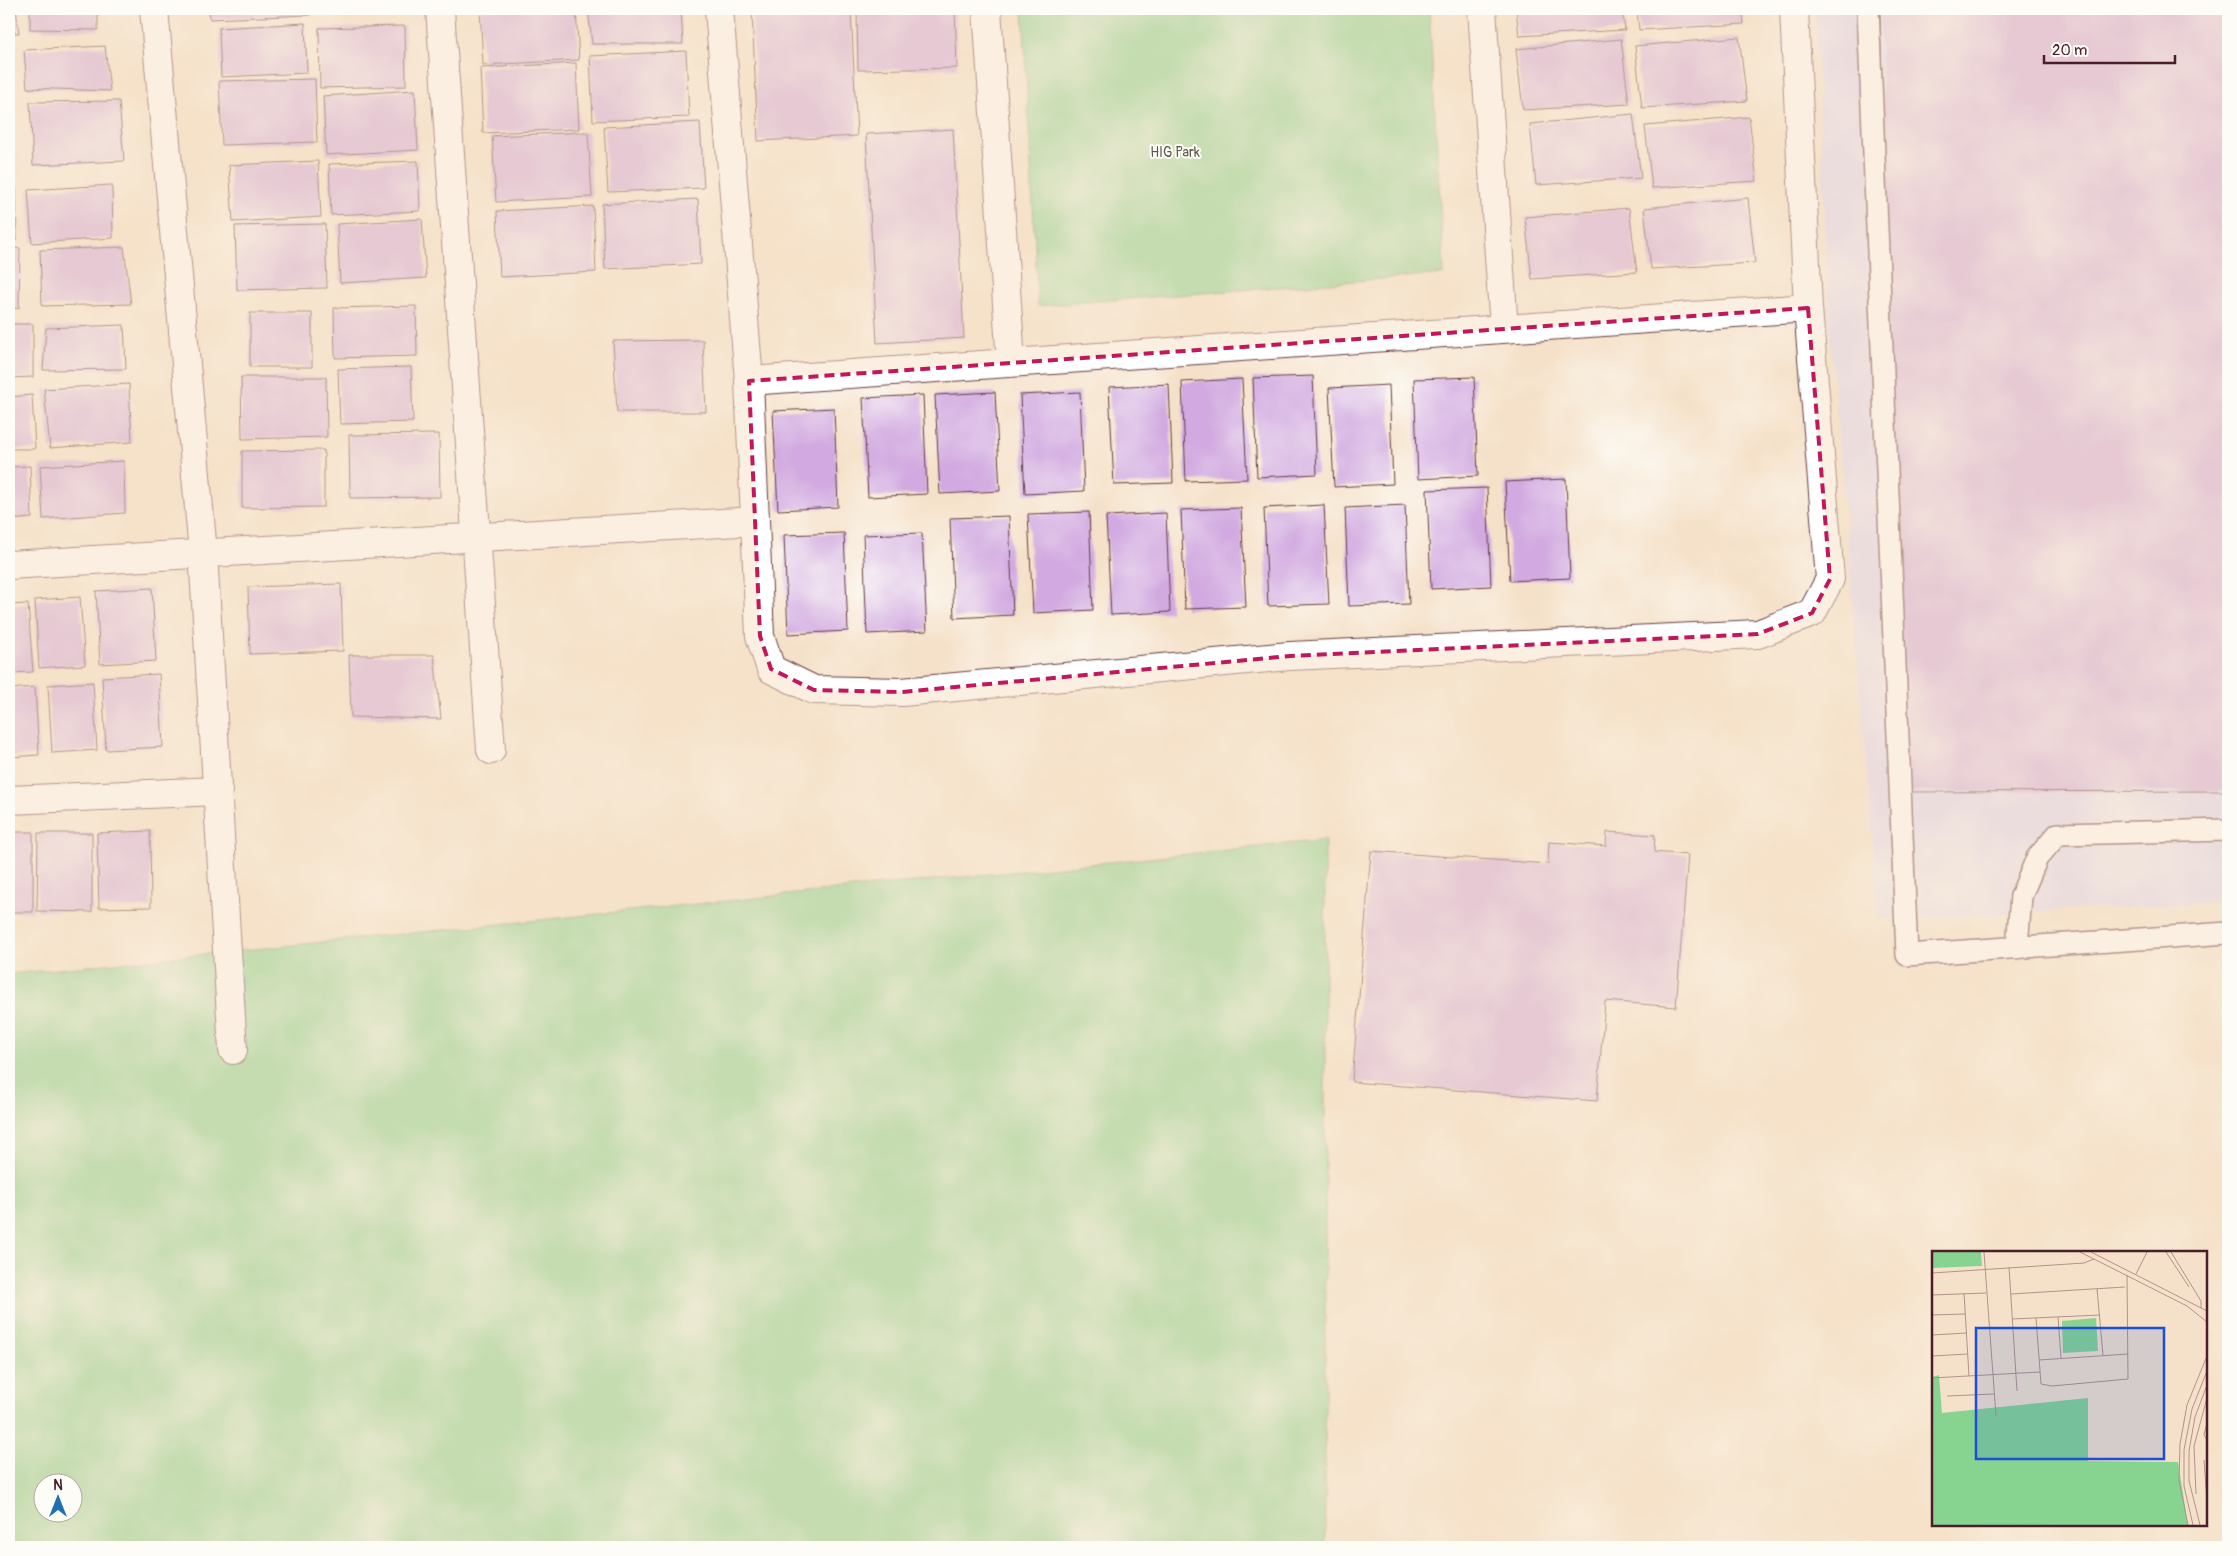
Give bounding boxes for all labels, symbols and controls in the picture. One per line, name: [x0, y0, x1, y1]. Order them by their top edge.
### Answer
scale bar: [2044, 32, 2176, 64]
text: 20 m: [2052, 41, 2087, 60]
park label: HIG Park: [1150, 144, 1200, 161]
inset map: [1932, 1251, 2207, 1526]
north arrow: [32, 1474, 82, 1524]
text: N: [53, 1477, 63, 1494]

